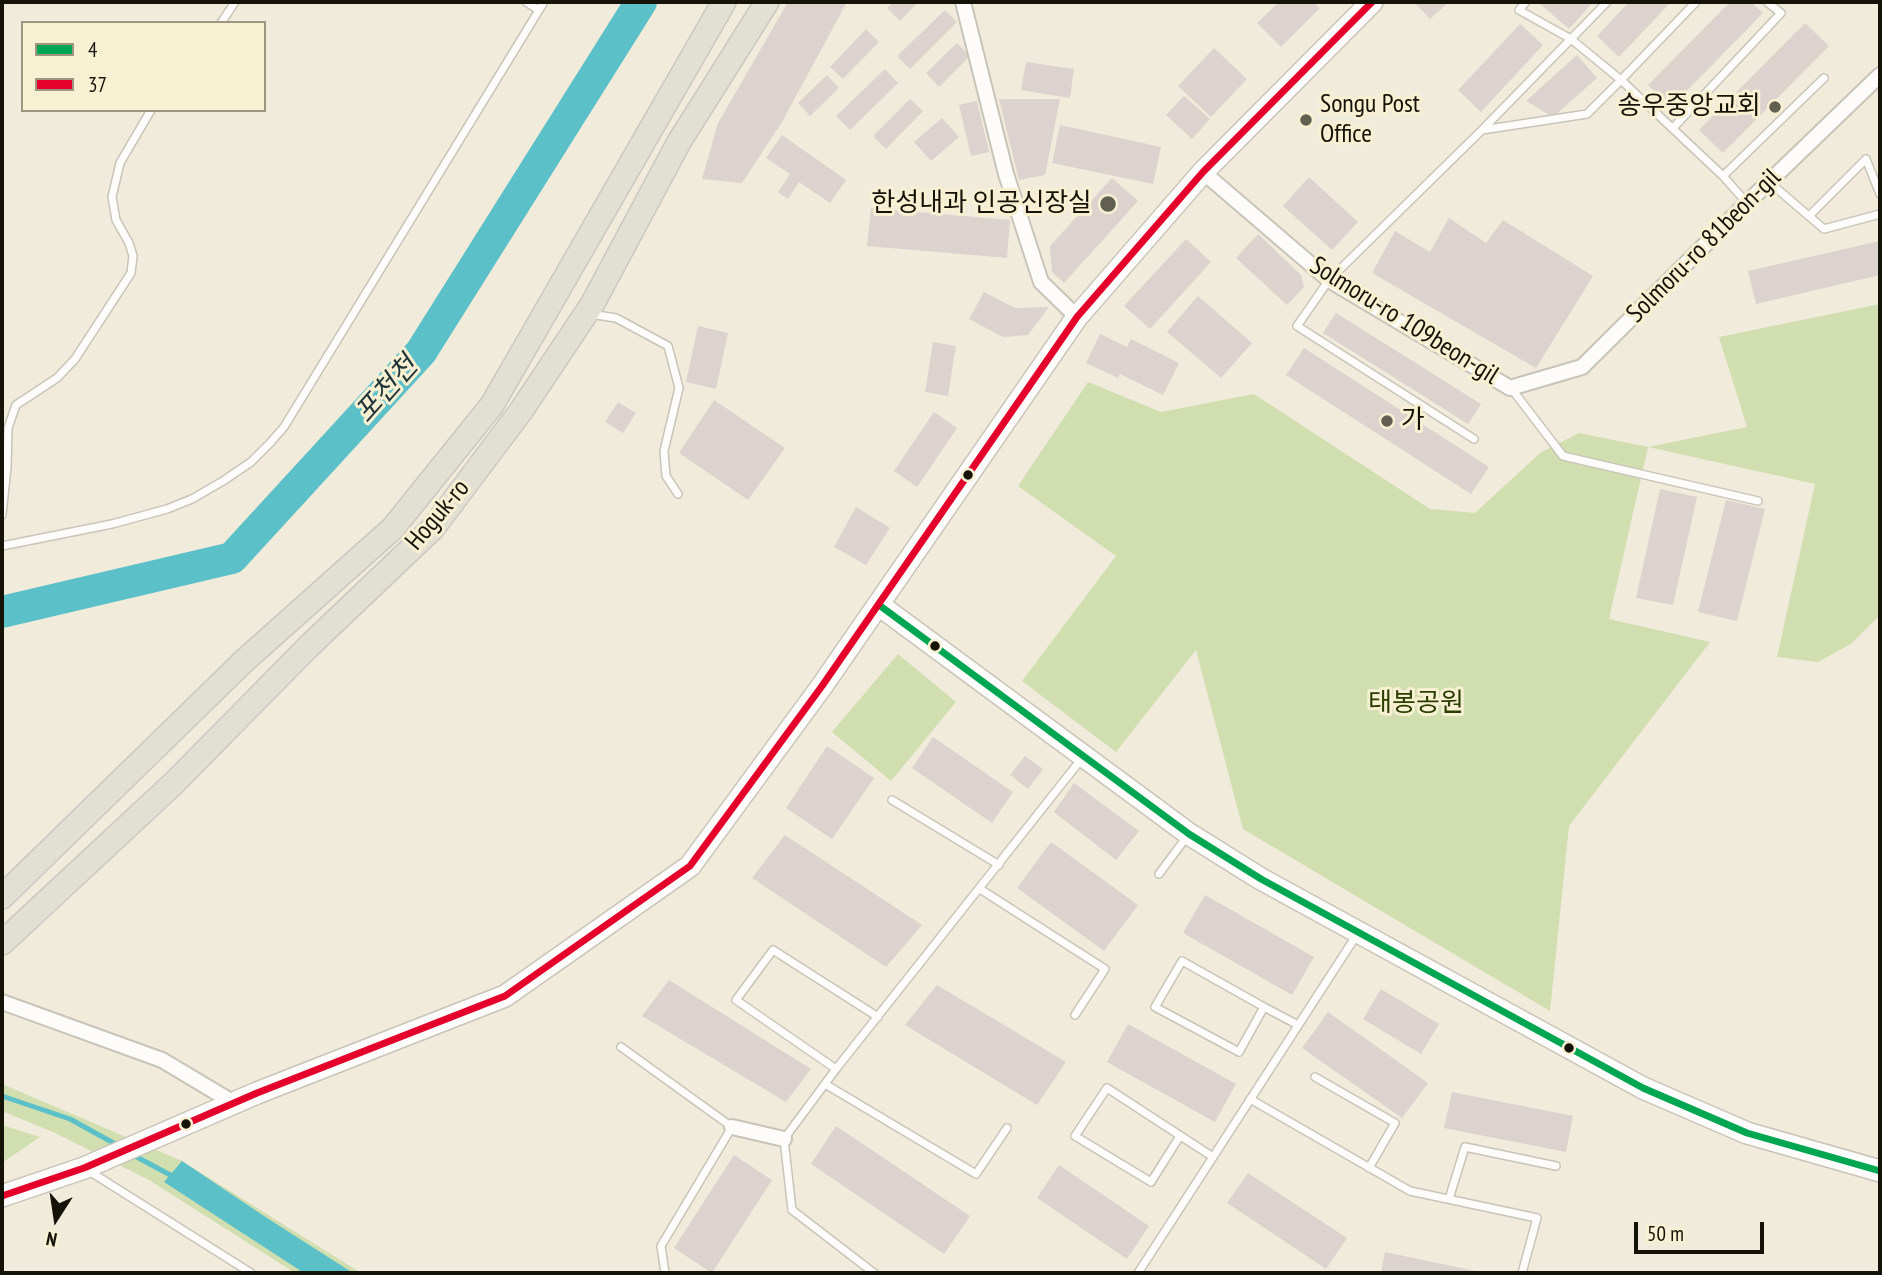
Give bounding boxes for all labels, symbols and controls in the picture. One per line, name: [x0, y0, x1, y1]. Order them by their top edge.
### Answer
legend: [21, 21, 266, 112]
text: 4: [88, 36, 97, 63]
text: 37: [88, 71, 107, 98]
place label: Songu Post Office: [1320, 89, 1420, 150]
place label: 송우중앙교회: [1617, 91, 1761, 123]
marker: 송우중앙교회: [1767, 99, 1783, 115]
marker: Songu Post Office: [1298, 112, 1314, 128]
street label: Solmoru-ro 81beon-gil: [1621, 163, 1787, 329]
place label: 한성내과 인공신장실: [871, 188, 1092, 220]
marker: 한성내과 인공신장실: [1098, 194, 1118, 214]
street label: Solmoru-ro 109beon-gil: [1304, 250, 1504, 392]
water label: 포천천: [349, 350, 425, 430]
place label: 가: [1401, 405, 1425, 437]
marker: 가: [1379, 413, 1395, 429]
unlabelled marker: [961, 468, 975, 482]
street label: Hoguk-ro: [399, 473, 477, 557]
unlabelled marker: [928, 639, 942, 653]
park label: 태봉공원: [1368, 688, 1464, 720]
unlabelled marker: [1562, 1041, 1576, 1055]
unlabelled marker: [179, 1117, 193, 1131]
north arrow: [21, 1184, 91, 1254]
scale bar: [1637, 1208, 1766, 1252]
text: 50 m: [1647, 1220, 1684, 1247]
text: N: [44, 1227, 59, 1252]

